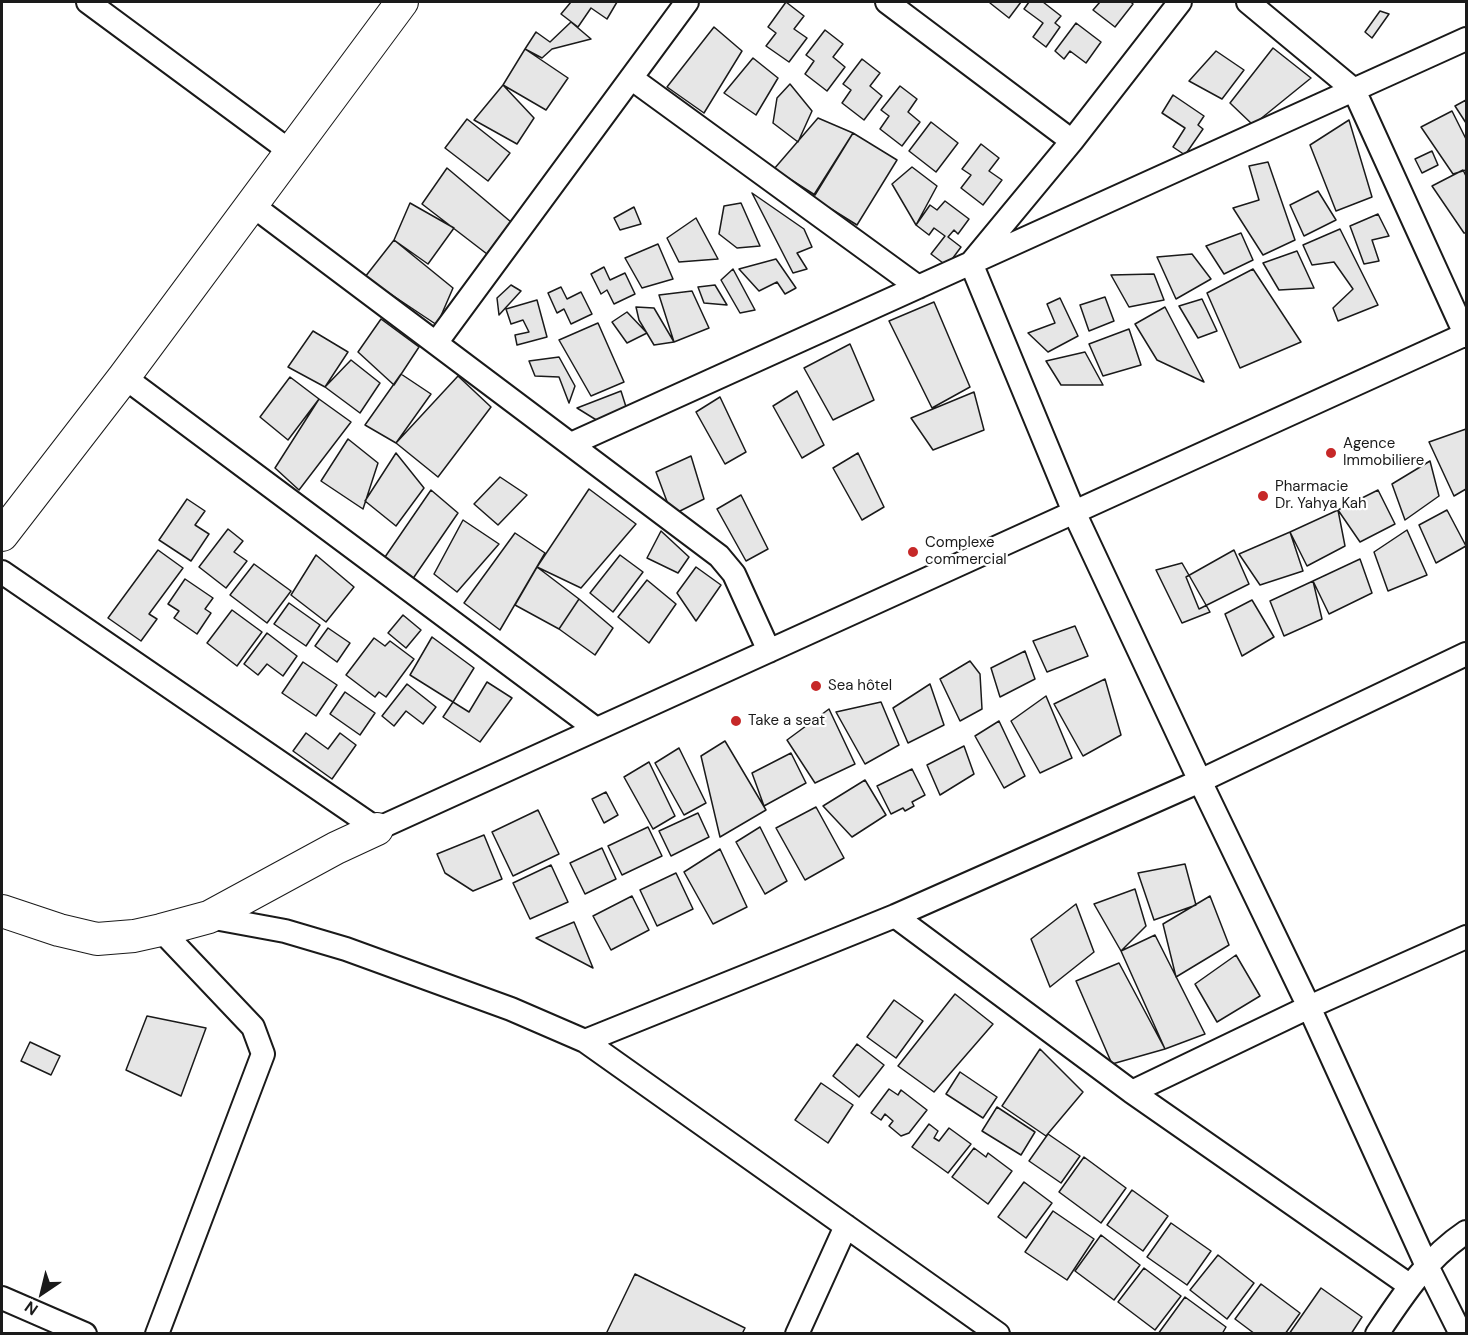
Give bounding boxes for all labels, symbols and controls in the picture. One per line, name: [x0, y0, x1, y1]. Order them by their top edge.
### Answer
place label: Agence Immobiliere: [1343, 435, 1424, 470]
marker: Agence Immobiliere: [1324, 446, 1338, 460]
place label: Pharmacie Dr. Yahya Kah: [1275, 478, 1367, 513]
marker: Pharmacie Dr. Yahya Kah: [1256, 489, 1270, 503]
place label: Complexe commercial: [925, 534, 1007, 569]
marker: Complexe commercial: [906, 545, 920, 559]
place label: Sea hôtel: [828, 677, 892, 695]
marker: Sea hôtel: [809, 679, 823, 693]
place label: Take a seat: [748, 712, 825, 730]
marker: Take a seat: [729, 714, 743, 728]
north arrow: [12, 1263, 72, 1323]
text: N: [21, 1296, 42, 1320]

